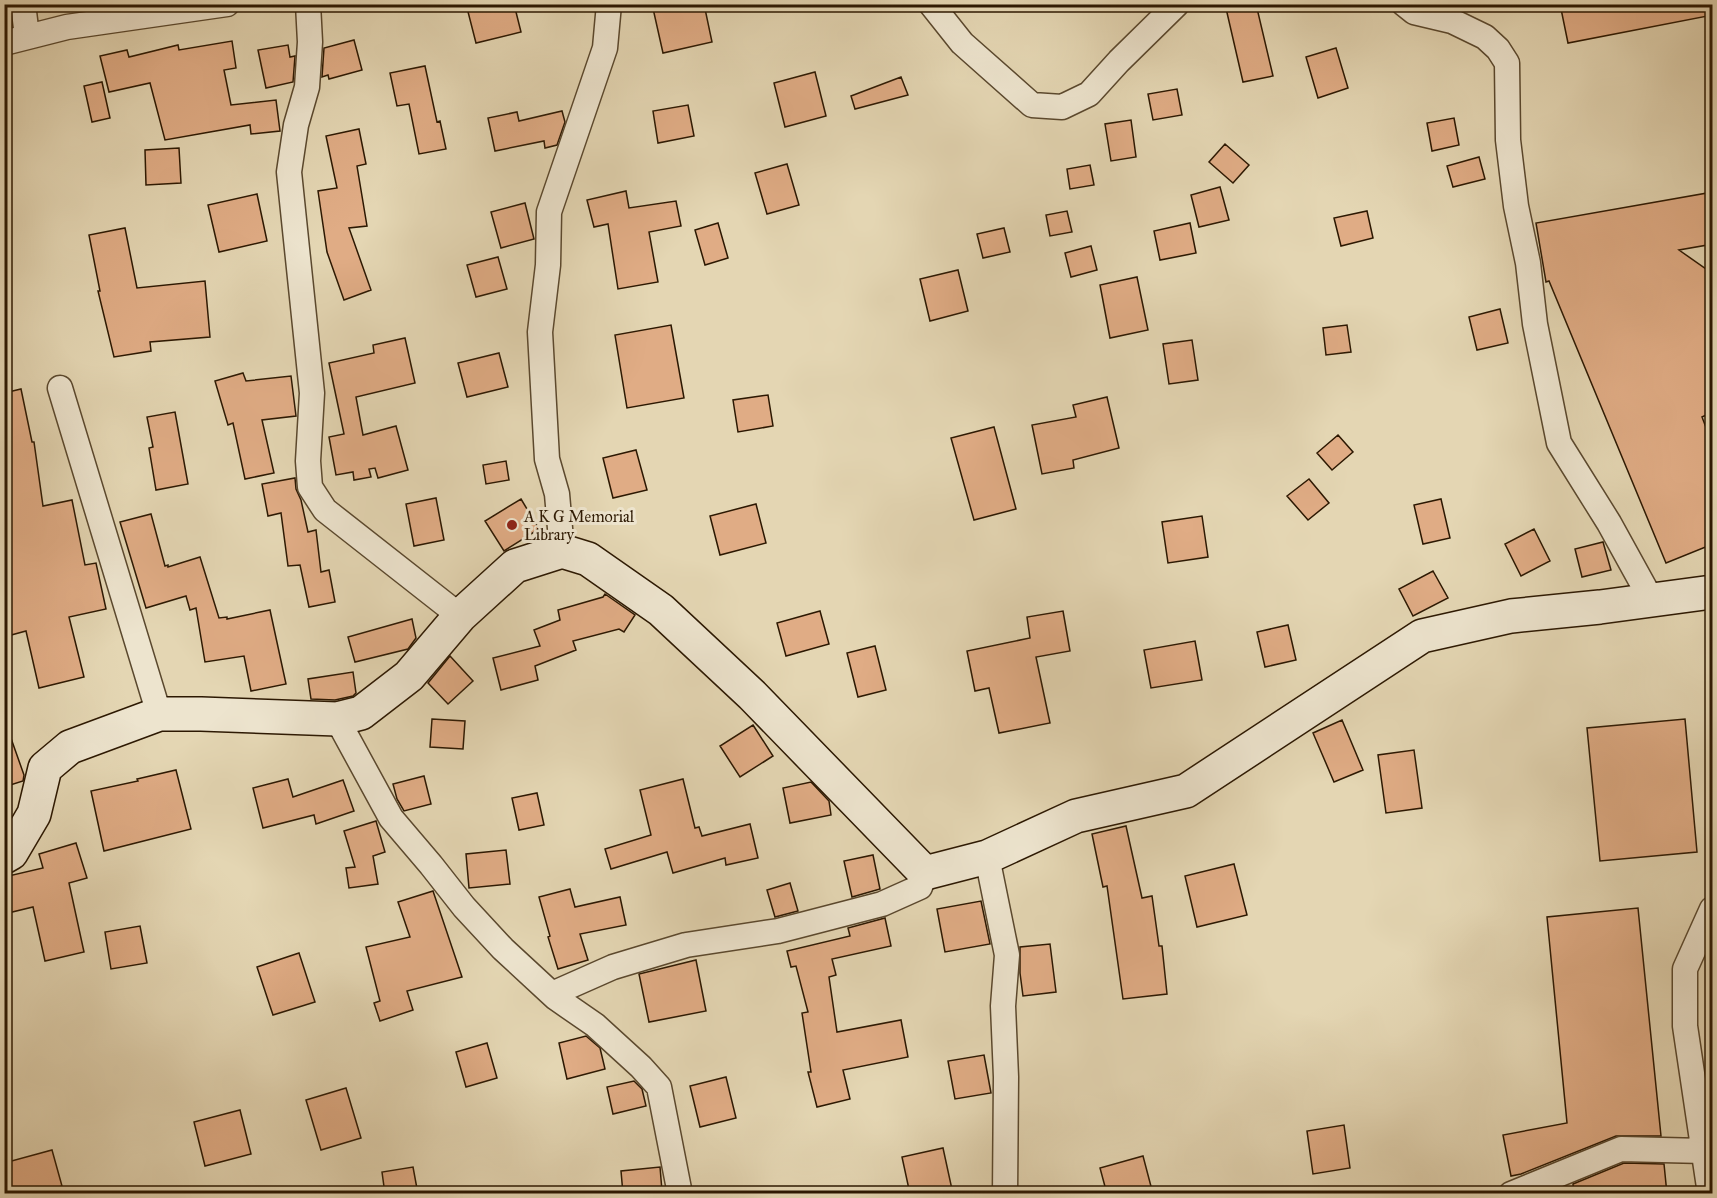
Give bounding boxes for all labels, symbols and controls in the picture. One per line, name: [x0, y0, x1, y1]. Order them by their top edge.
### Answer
place label: A K G Memorial Library: [523, 507, 635, 544]
marker: A K G Memorial Library: [505, 518, 519, 532]

